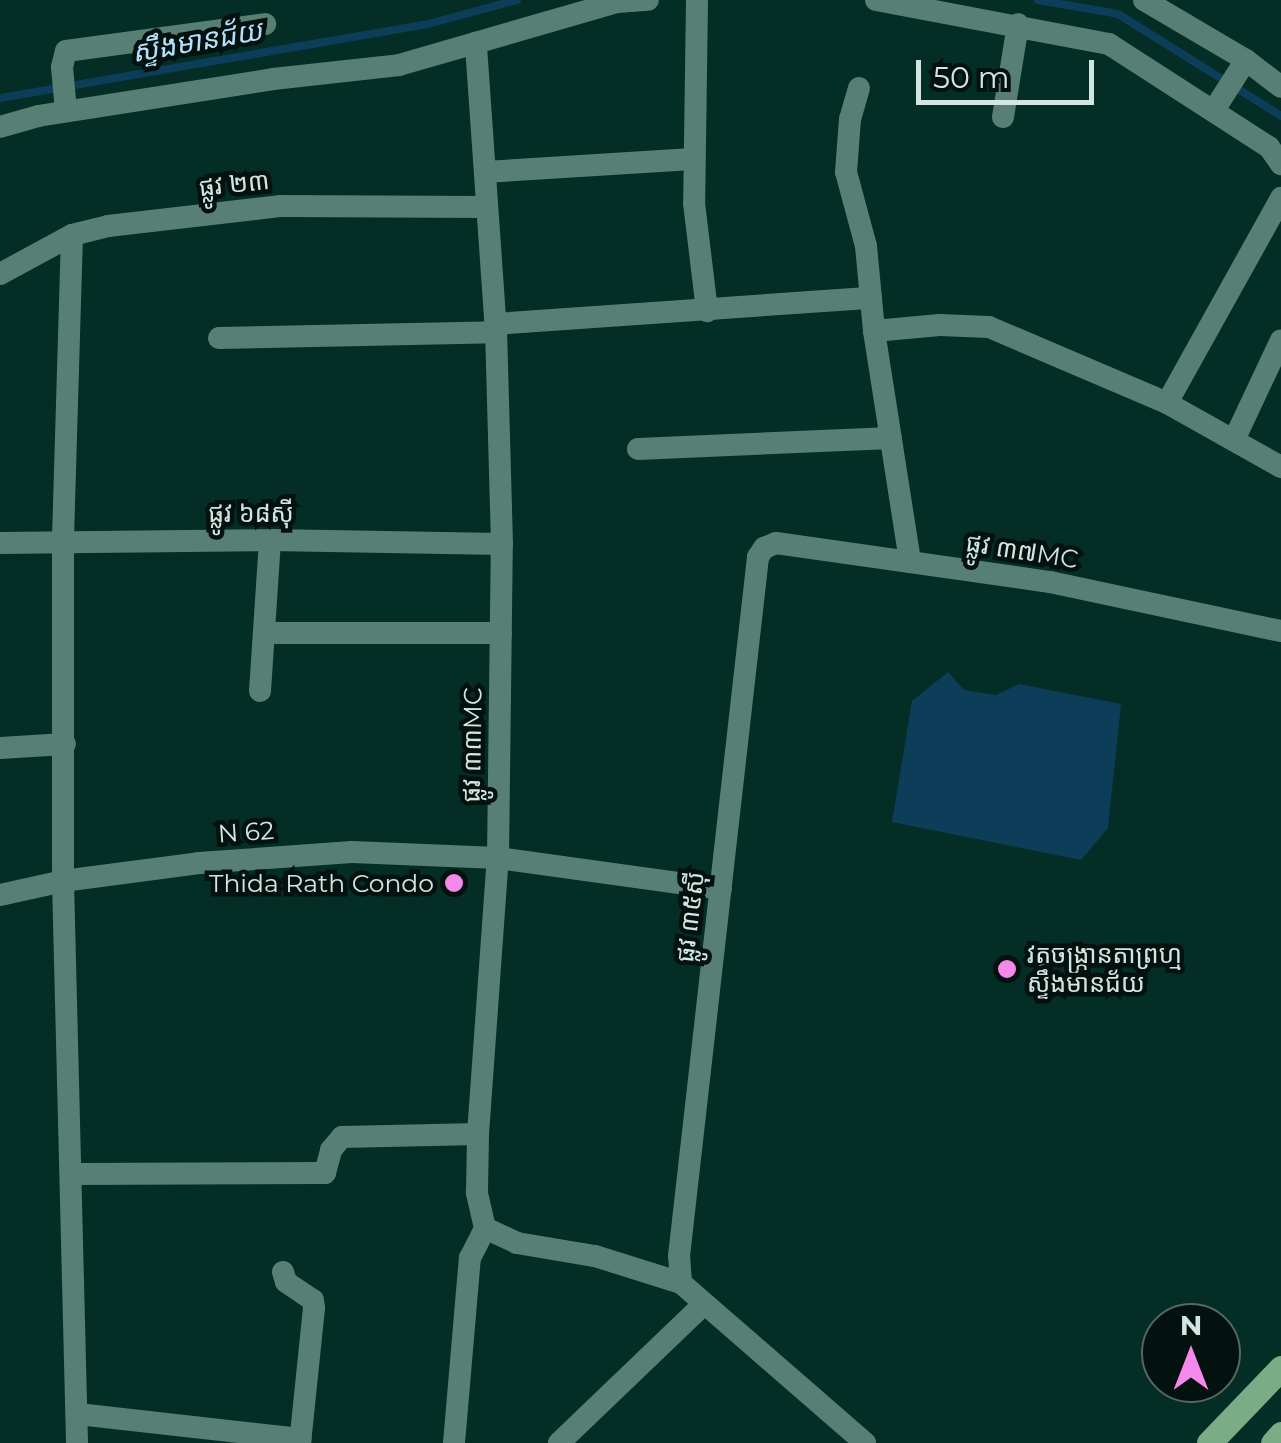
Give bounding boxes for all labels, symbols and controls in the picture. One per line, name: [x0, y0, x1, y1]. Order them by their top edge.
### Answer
water label: ស្ទឹងមានជ័យ: [129, 13, 265, 69]
scale bar: [921, 40, 1098, 102]
text: 50 m: [933, 59, 1010, 96]
street label: ផ្លូវ ២៣: [197, 165, 271, 203]
street label: ផ្លូវ ៦៨ស៊ី: [208, 498, 294, 528]
street label: ផ្លូវ ៣៧MC: [964, 527, 1080, 575]
street label: ផ្លូវ ៣៣MC: [456, 687, 488, 803]
street label: N 62: [217, 815, 275, 849]
place label: Thida Rath Condo: [209, 868, 434, 898]
street label: ផ្លូវ ៣៥ស៊ី: [670, 870, 710, 964]
marker: Thida Rath Condo: [443, 872, 465, 894]
place label: វត្តចង្ក្រានតាព្រហ្ម ស្ទឹងមានជ័យ: [1027, 940, 1182, 999]
marker: វត្តចង្ក្រានតាព្រហ្ម ស្ទឹងមានជ័យ: [996, 958, 1018, 980]
north arrow: [1141, 1303, 1241, 1403]
text: N: [1180, 1308, 1202, 1342]

